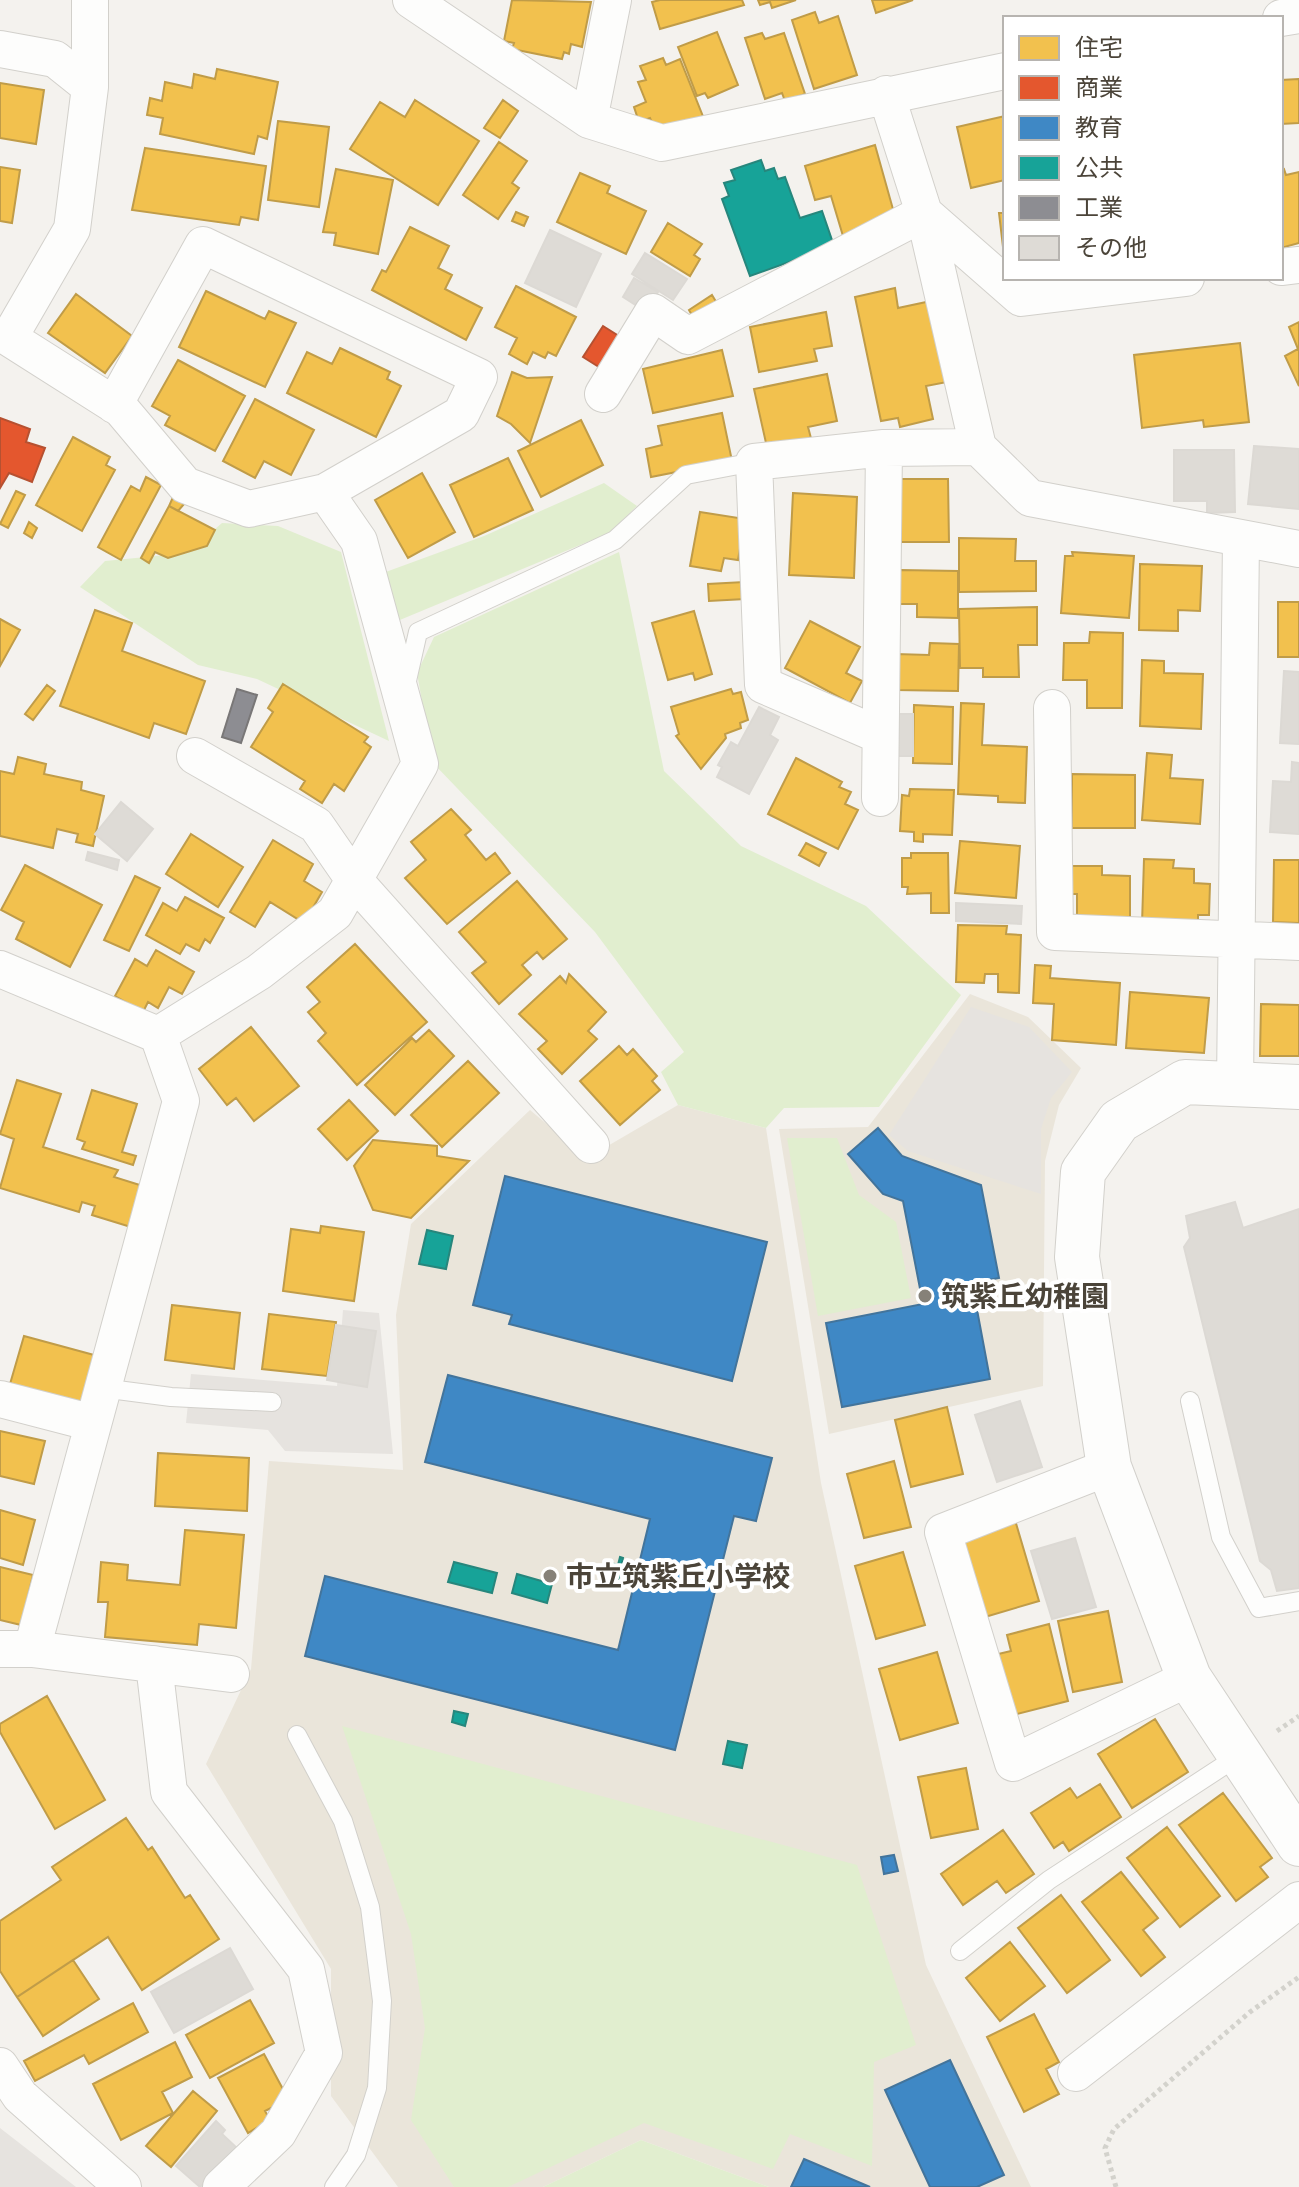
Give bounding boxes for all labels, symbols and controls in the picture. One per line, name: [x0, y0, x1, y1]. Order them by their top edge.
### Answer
legend: [1003, 16, 1283, 280]
text: 住宅: [1075, 33, 1123, 62]
text: 商業: [1075, 73, 1123, 102]
text: 教育: [1075, 113, 1123, 142]
text: 公共: [1075, 153, 1123, 182]
text: 工業: [1075, 193, 1123, 222]
text: その他: [1075, 233, 1147, 262]
place label: 筑紫丘幼稚園: [941, 1279, 1109, 1313]
marker: 筑紫丘幼稚園: [916, 1287, 934, 1305]
place label: 市立筑紫丘小学校: [566, 1559, 790, 1593]
marker: 市立筑紫丘小学校: [541, 1567, 559, 1585]

